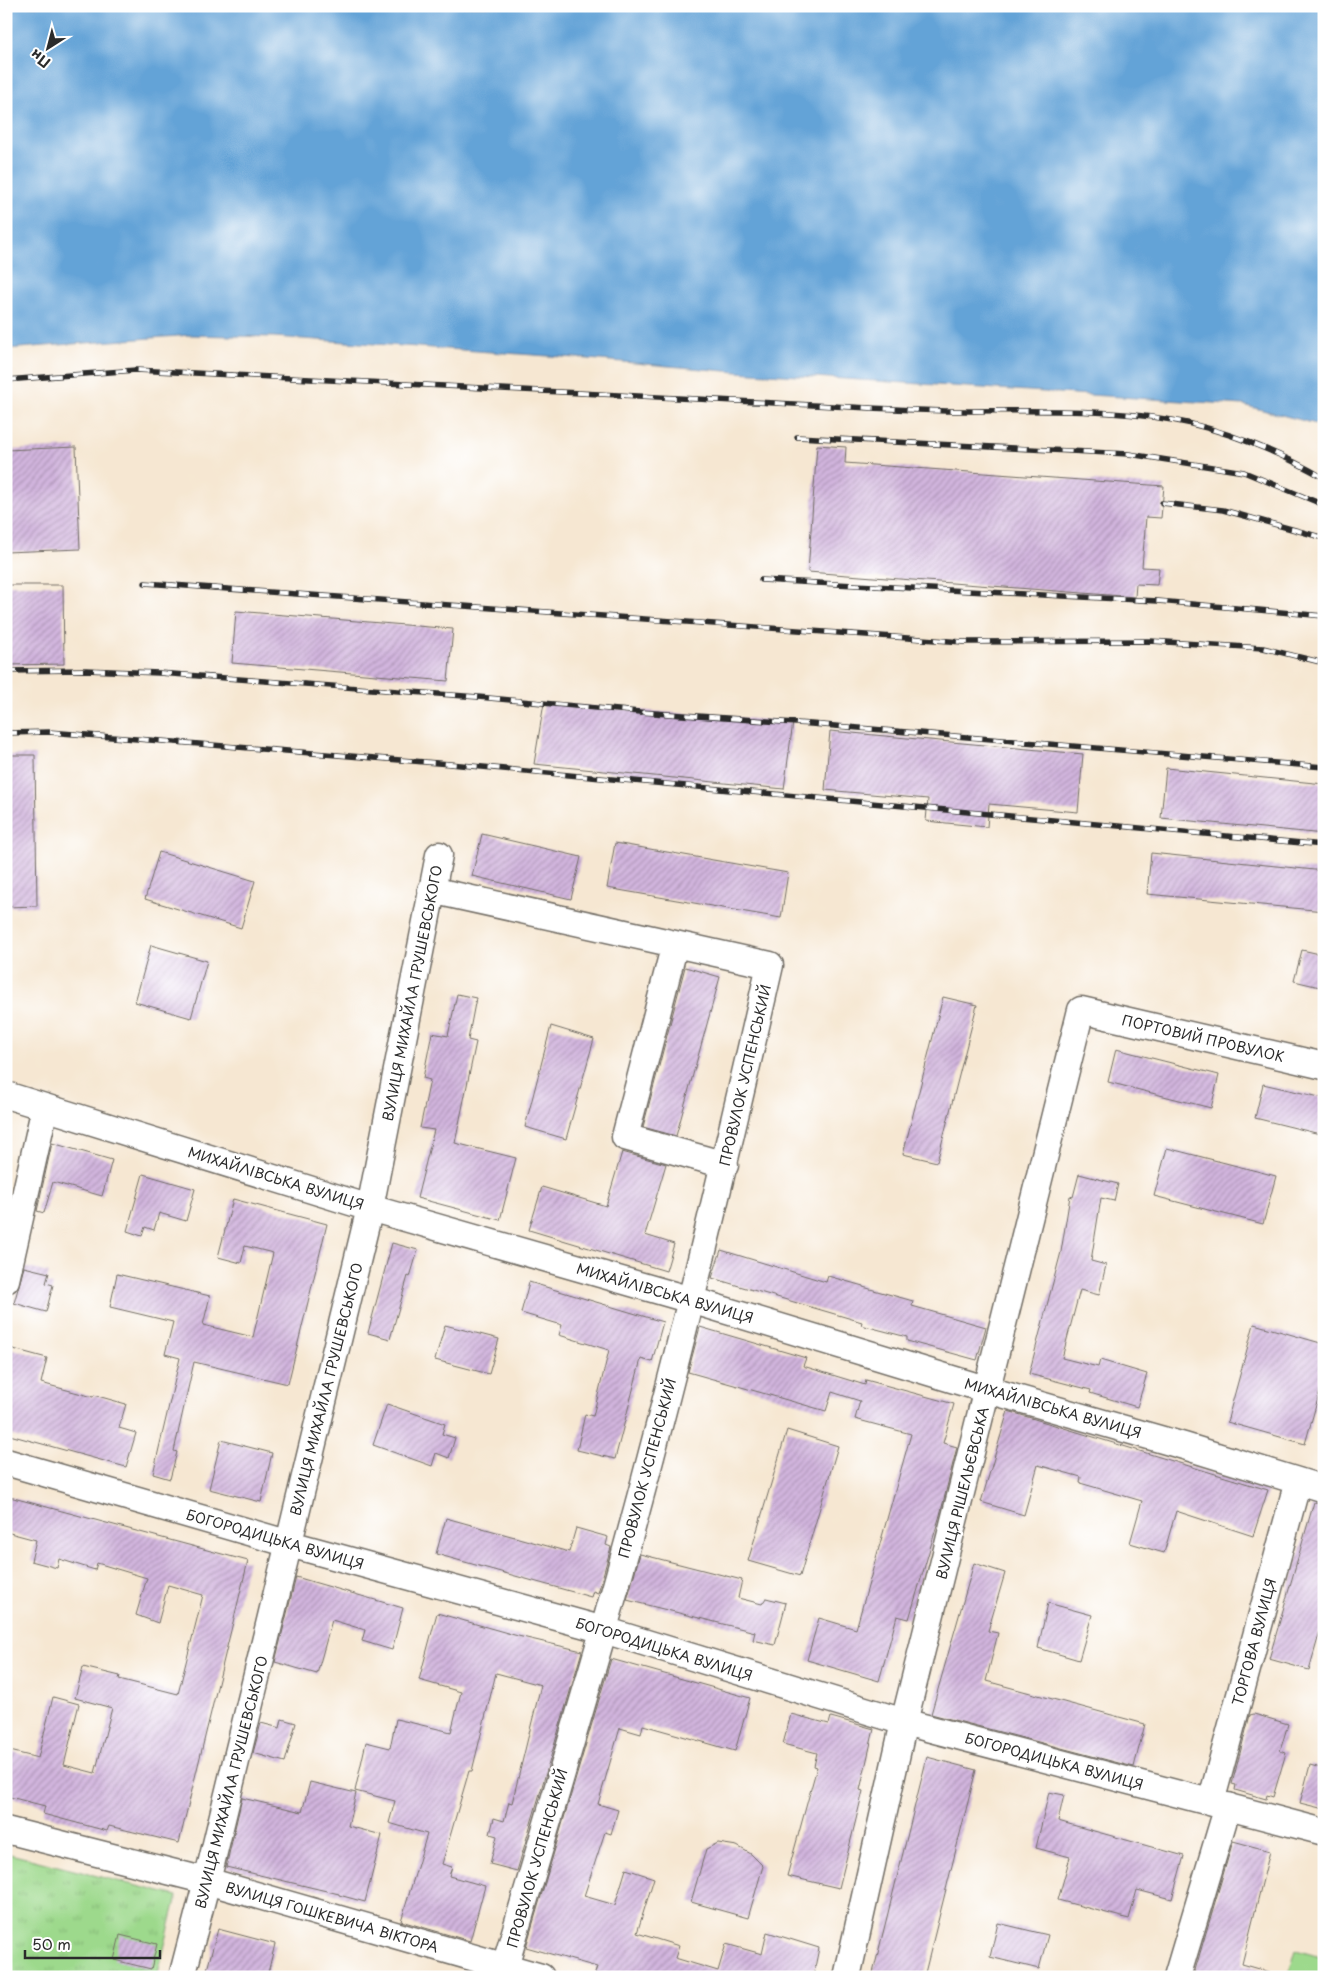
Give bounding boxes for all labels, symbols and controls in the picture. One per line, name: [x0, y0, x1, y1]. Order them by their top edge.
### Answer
north arrow: [22, 22, 72, 72]
text: Пн: [26, 44, 54, 73]
street label: ВУЛИЦЯ МИХАЙЛА ГРУШЕВСЬКОГО: [377, 863, 447, 1123]
street label: ПРОВУЛОК УСПЕНСЬКИЙ: [714, 982, 776, 1168]
street label: ПОРТОВИЙ ПРОВУЛОК: [1120, 1009, 1286, 1067]
street label: МИХАЙЛІВСЬКА ВУЛИЦЯ: [185, 1141, 367, 1215]
street label: МИХАЙЛІВСЬКА ВУЛИЦЯ: [574, 1258, 756, 1328]
street label: ВУЛИЦЯ МИХАЙЛА ГРУШЕВСЬКОГО: [284, 1260, 368, 1518]
street label: МИХАЙЛІВСЬКА ВУЛИЦЯ: [962, 1373, 1144, 1443]
street label: ПРОВУЛОК УСПЕНСЬКИЙ: [613, 1376, 681, 1560]
street label: ВУЛИЦЯ РІШЕЛЬЄВСЬКА: [930, 1404, 994, 1582]
street label: БОГОРОДИЦЬКА ВУЛИЦЯ: [184, 1504, 366, 1574]
street label: ТОРГОВА ВУЛИЦЯ: [1227, 1576, 1281, 1708]
street label: БОГОРОДИЦЬКА ВУЛИЦЯ: [573, 1612, 755, 1686]
street label: ВУЛИЦЯ МИХАЙЛА ГРУШЕВСЬКОГО: [189, 1653, 273, 1911]
street label: БОГОРОДИЦЬКА ВУЛИЦЯ: [962, 1727, 1146, 1795]
street label: ПРОВУЛОК УСПЕНСЬКИЙ: [501, 1766, 573, 1950]
street label: ВУЛИЦЯ ГОШКЕВИЧА ВІКТОРА: [223, 1876, 441, 1958]
scale bar: [25, 1928, 160, 1960]
text: 50 m: [32, 1932, 71, 1955]

